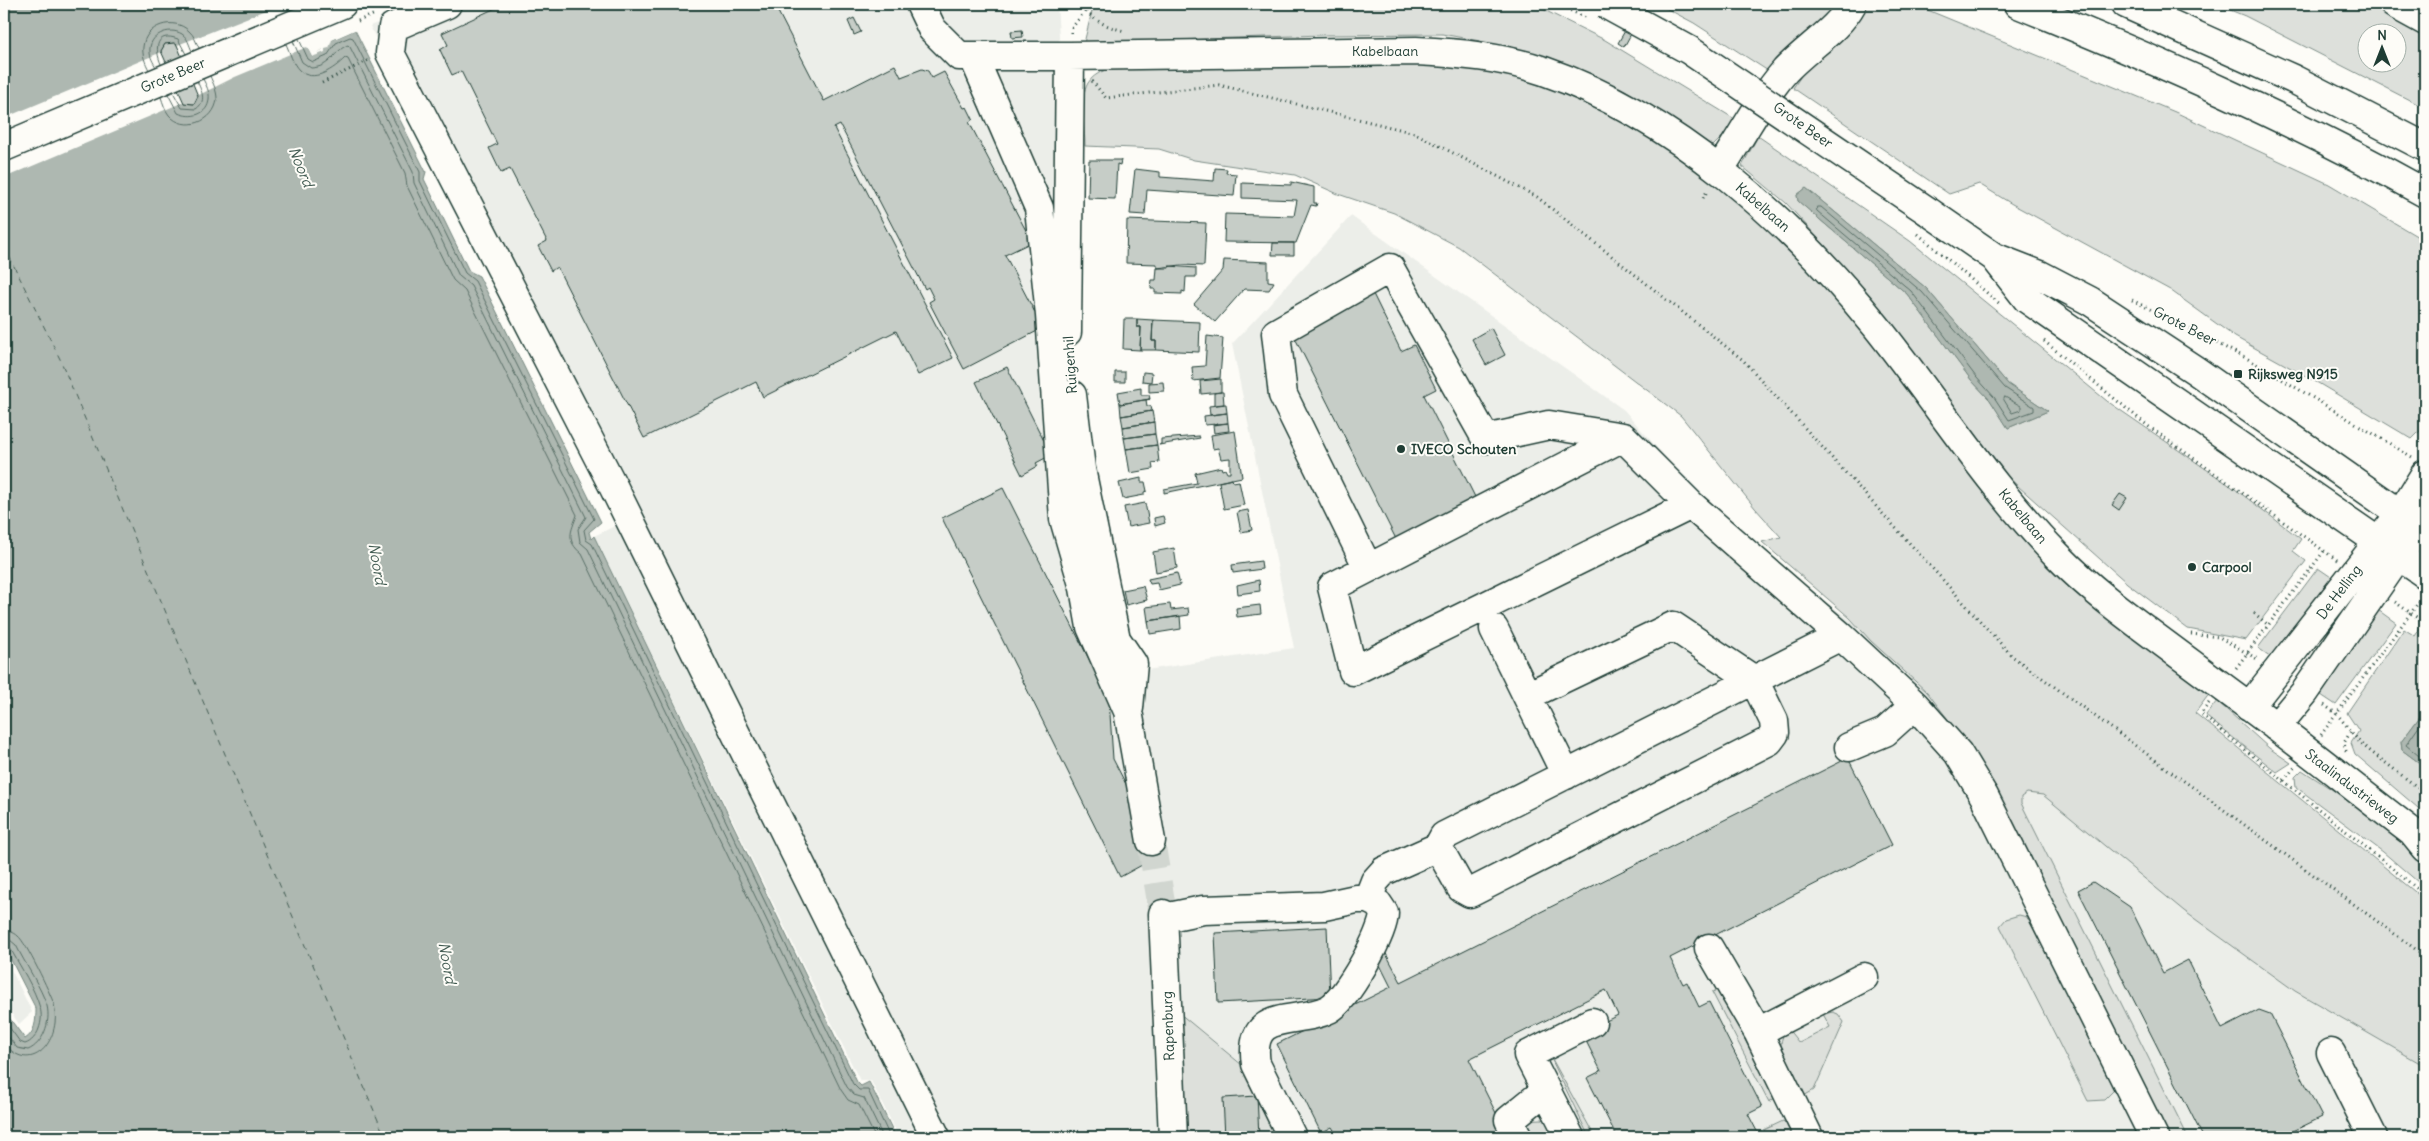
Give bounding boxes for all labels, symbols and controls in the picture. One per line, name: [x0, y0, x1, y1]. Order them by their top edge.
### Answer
north arrow: [2356, 22, 2406, 72]
text: N: [2377, 26, 2387, 44]
street label: Kabelbaan: [1352, 42, 1418, 60]
street label: Grote Beer: [138, 53, 208, 97]
street label: Grote Beer: [1770, 98, 1837, 152]
water label: Noord: [285, 144, 319, 192]
street label: Kabelbaan: [1732, 178, 1794, 236]
street label: Grote Beer: [2150, 302, 2220, 350]
street label: Ruigenhil: [1059, 335, 1081, 395]
place label: Rijksweg N915: [2248, 365, 2338, 383]
marker: Rijksweg N915: [2232, 368, 2244, 380]
place label: IVECO Schouten: [1411, 440, 1516, 458]
marker: IVECO Schouten: [1395, 443, 1407, 455]
street label: Kabelbaan: [1995, 485, 2051, 547]
water label: Noord: [365, 542, 391, 588]
place label: Carpool: [2202, 558, 2252, 576]
marker: Carpool: [2186, 561, 2198, 573]
street label: De Helling: [2313, 561, 2365, 623]
street label: Staalindustrieweg: [2302, 745, 2402, 827]
water label: Noord: [435, 941, 461, 987]
street label: Rapenburg: [1158, 991, 1178, 1061]

